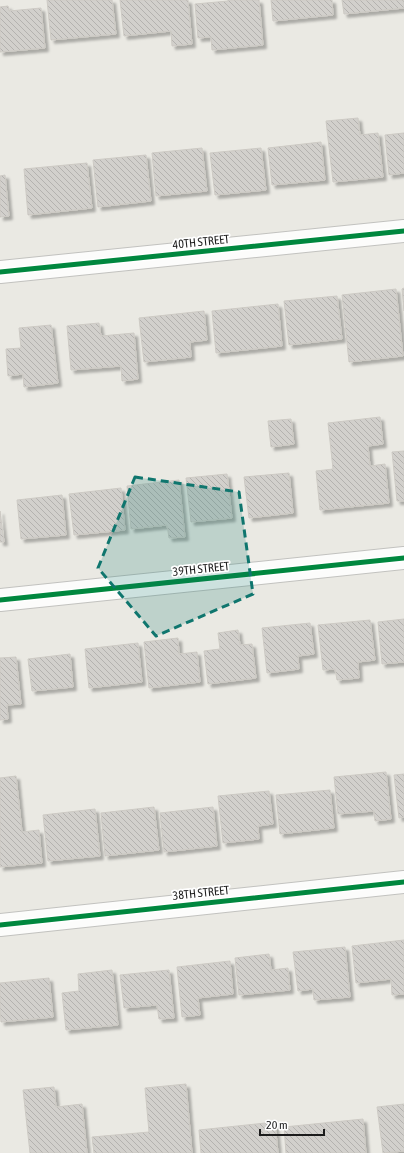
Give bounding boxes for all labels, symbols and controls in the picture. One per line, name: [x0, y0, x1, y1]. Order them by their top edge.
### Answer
street label: 40TH STREET: [172, 232, 231, 252]
street label: 39TH STREET: [172, 559, 231, 579]
street label: 38TH STREET: [172, 883, 231, 903]
scale bar: [260, 1111, 324, 1137]
text: 20 m: [266, 1118, 288, 1132]

